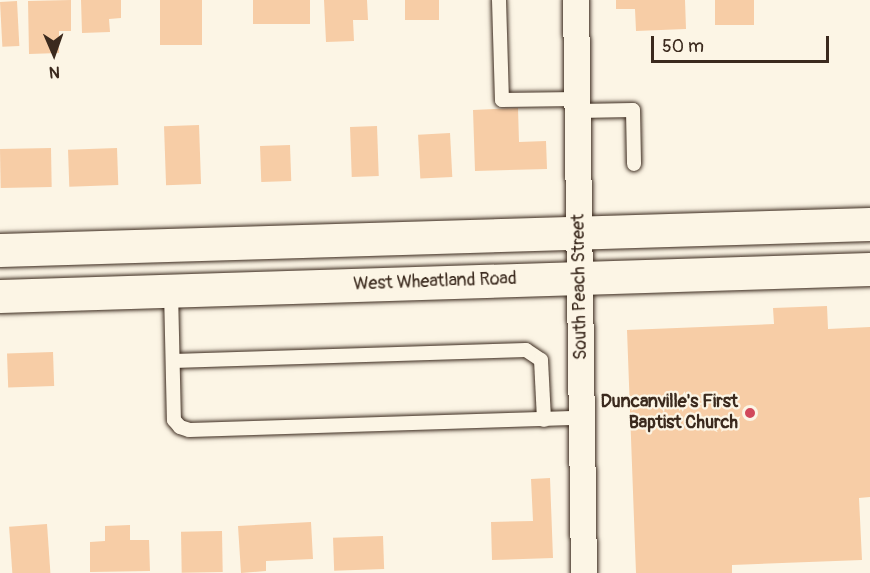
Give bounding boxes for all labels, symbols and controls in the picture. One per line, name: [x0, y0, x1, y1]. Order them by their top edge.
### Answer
north arrow: [24, 24, 84, 84]
scale bar: [654, 24, 832, 62]
text: 50 m: [662, 35, 704, 58]
text: N: [49, 62, 60, 82]
street label: South Peach Street: [568, 214, 592, 360]
street label: West Wheatland Road: [353, 268, 517, 296]
place label: Duncanville's First Baptist Church: [601, 392, 738, 434]
marker: Duncanville's First Baptist Church: [743, 406, 757, 420]

